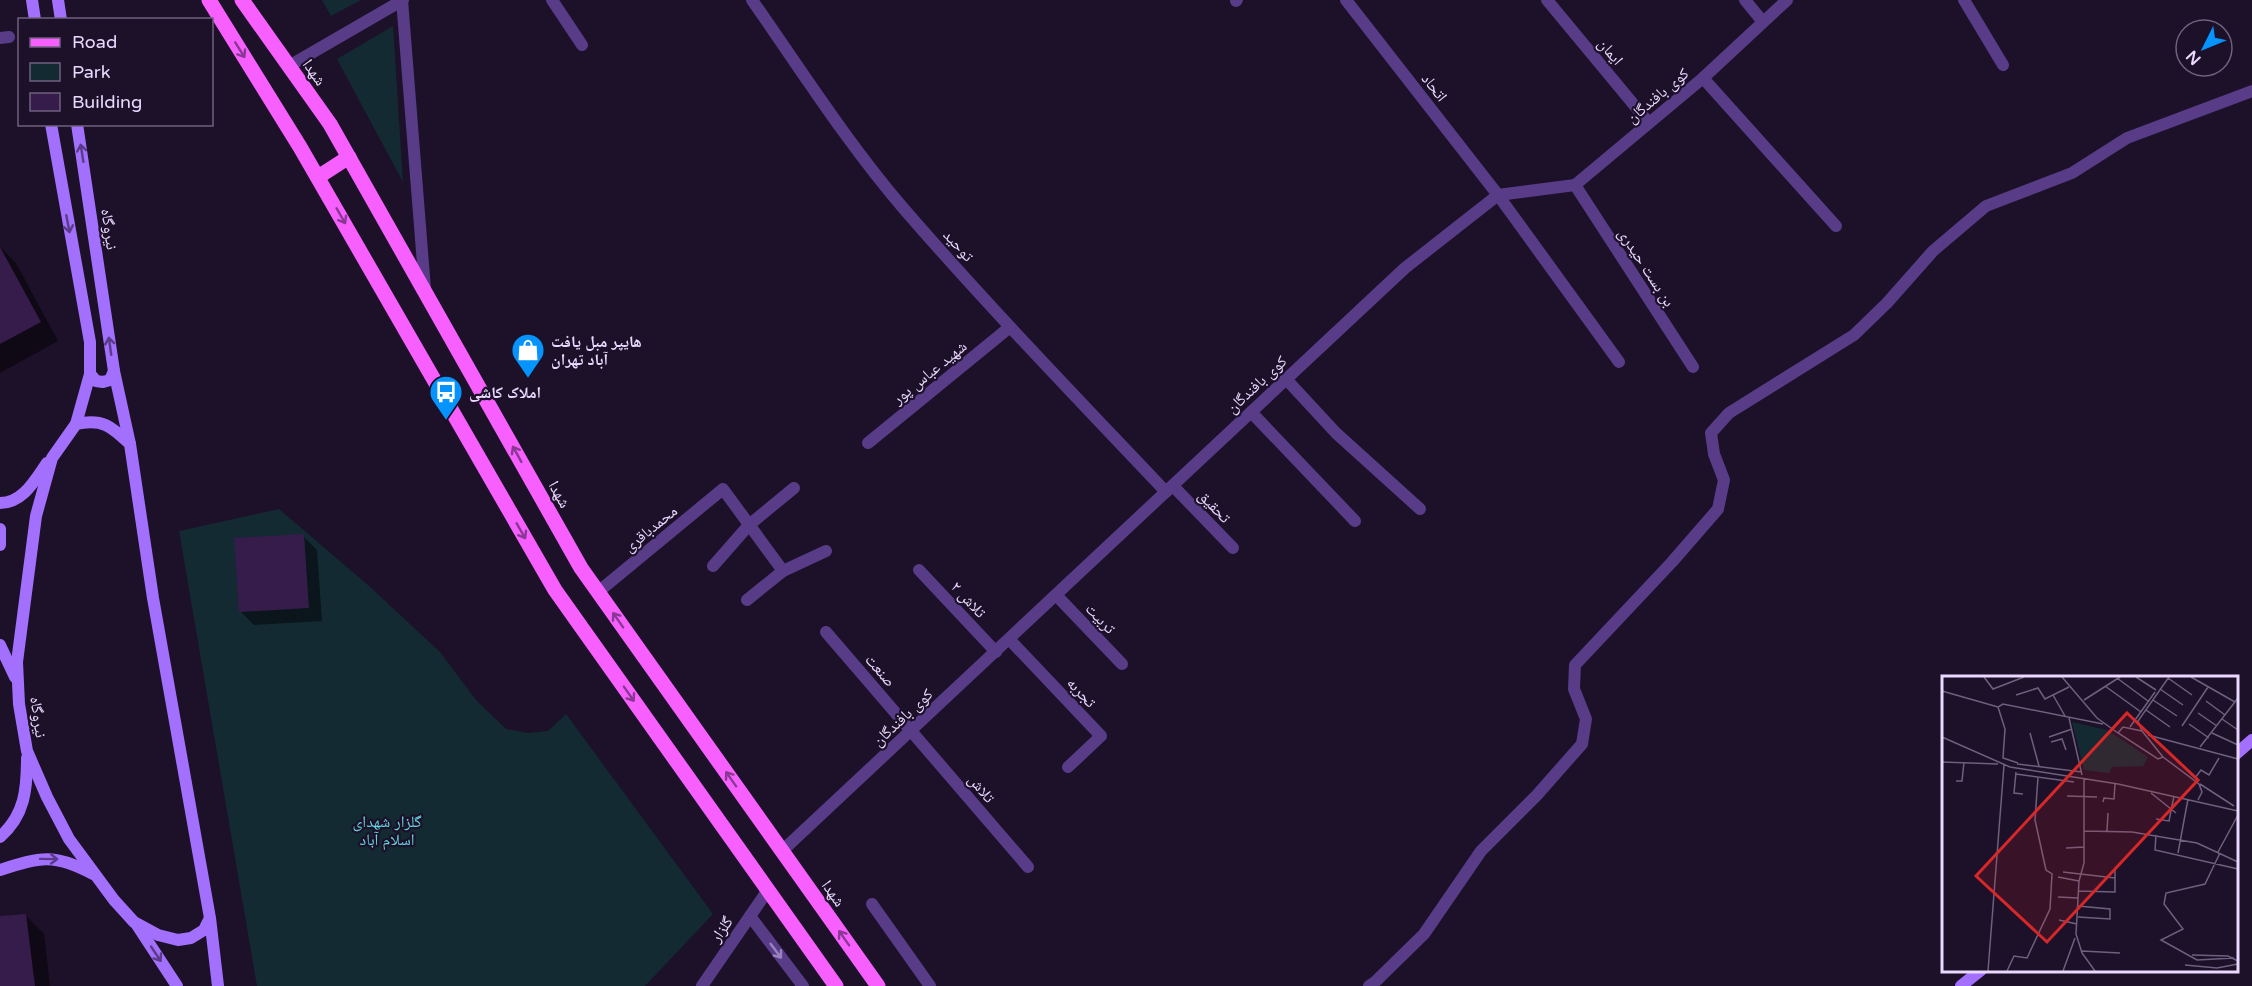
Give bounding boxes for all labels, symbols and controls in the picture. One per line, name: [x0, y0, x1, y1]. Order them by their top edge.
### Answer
legend: [18, 18, 213, 126]
north arrow: [2174, 18, 2234, 78]
text: Road: [72, 31, 117, 53]
street label: ایمان: [1593, 34, 1627, 69]
one-way arrow: [234, 41, 246, 58]
text: N: [2182, 46, 2205, 69]
street label: شهدا: [298, 55, 330, 90]
text: Park: [72, 61, 111, 83]
street label: کوی بافندگان: [1622, 64, 1693, 128]
street label: اتحاد: [1417, 69, 1452, 106]
text: Building: [72, 91, 142, 113]
one-way arrow: [76, 144, 87, 163]
street label: نیروگاه: [96, 207, 122, 251]
one-way arrow: [335, 208, 347, 225]
one-way arrow: [63, 213, 74, 233]
street label: بن بست حیدری: [1613, 224, 1679, 311]
street label: توحید: [939, 225, 978, 266]
shop icon: هایپر مبل یافت آباد تهران: [510, 332, 546, 379]
place label: هایپر مبل یافت آباد تهران: [551, 332, 642, 370]
one-way arrow: [105, 337, 116, 356]
street label: شهید عباس پور: [887, 337, 971, 410]
street label: کوی بافندگان: [1222, 351, 1291, 418]
bus stop icon: املاک کاشی: [428, 374, 464, 421]
place label: املاک کاشی: [469, 383, 541, 403]
one-way arrow: [511, 446, 523, 463]
street label: شهدا: [544, 477, 575, 512]
street label: تحقیق: [1194, 486, 1235, 528]
street label: محمدباقری: [620, 501, 682, 557]
one-way arrow: [515, 522, 527, 539]
street label: تلاش ۲: [946, 577, 990, 622]
street label: تربیت: [1081, 599, 1120, 639]
one-way arrow: [612, 613, 624, 629]
street label: صنعت: [861, 650, 900, 691]
street label: تجربه: [1062, 673, 1100, 712]
inset map: [1942, 676, 2237, 971]
street label: کوی بافندگان: [868, 684, 937, 751]
one-way arrow: [623, 685, 635, 701]
street label: نیروگاه: [25, 695, 51, 739]
street label: تلاش: [963, 770, 999, 807]
one-way arrow: [725, 772, 737, 788]
park label: گلزار شهدای اسلام آباد: [352, 812, 422, 850]
one-way arrow: [39, 854, 58, 865]
street label: شهدا: [817, 876, 849, 911]
street label: گلزار: [705, 912, 738, 947]
one-way arrow: [838, 931, 850, 947]
one-way arrow: [770, 942, 783, 958]
one-way arrow: [150, 945, 162, 961]

